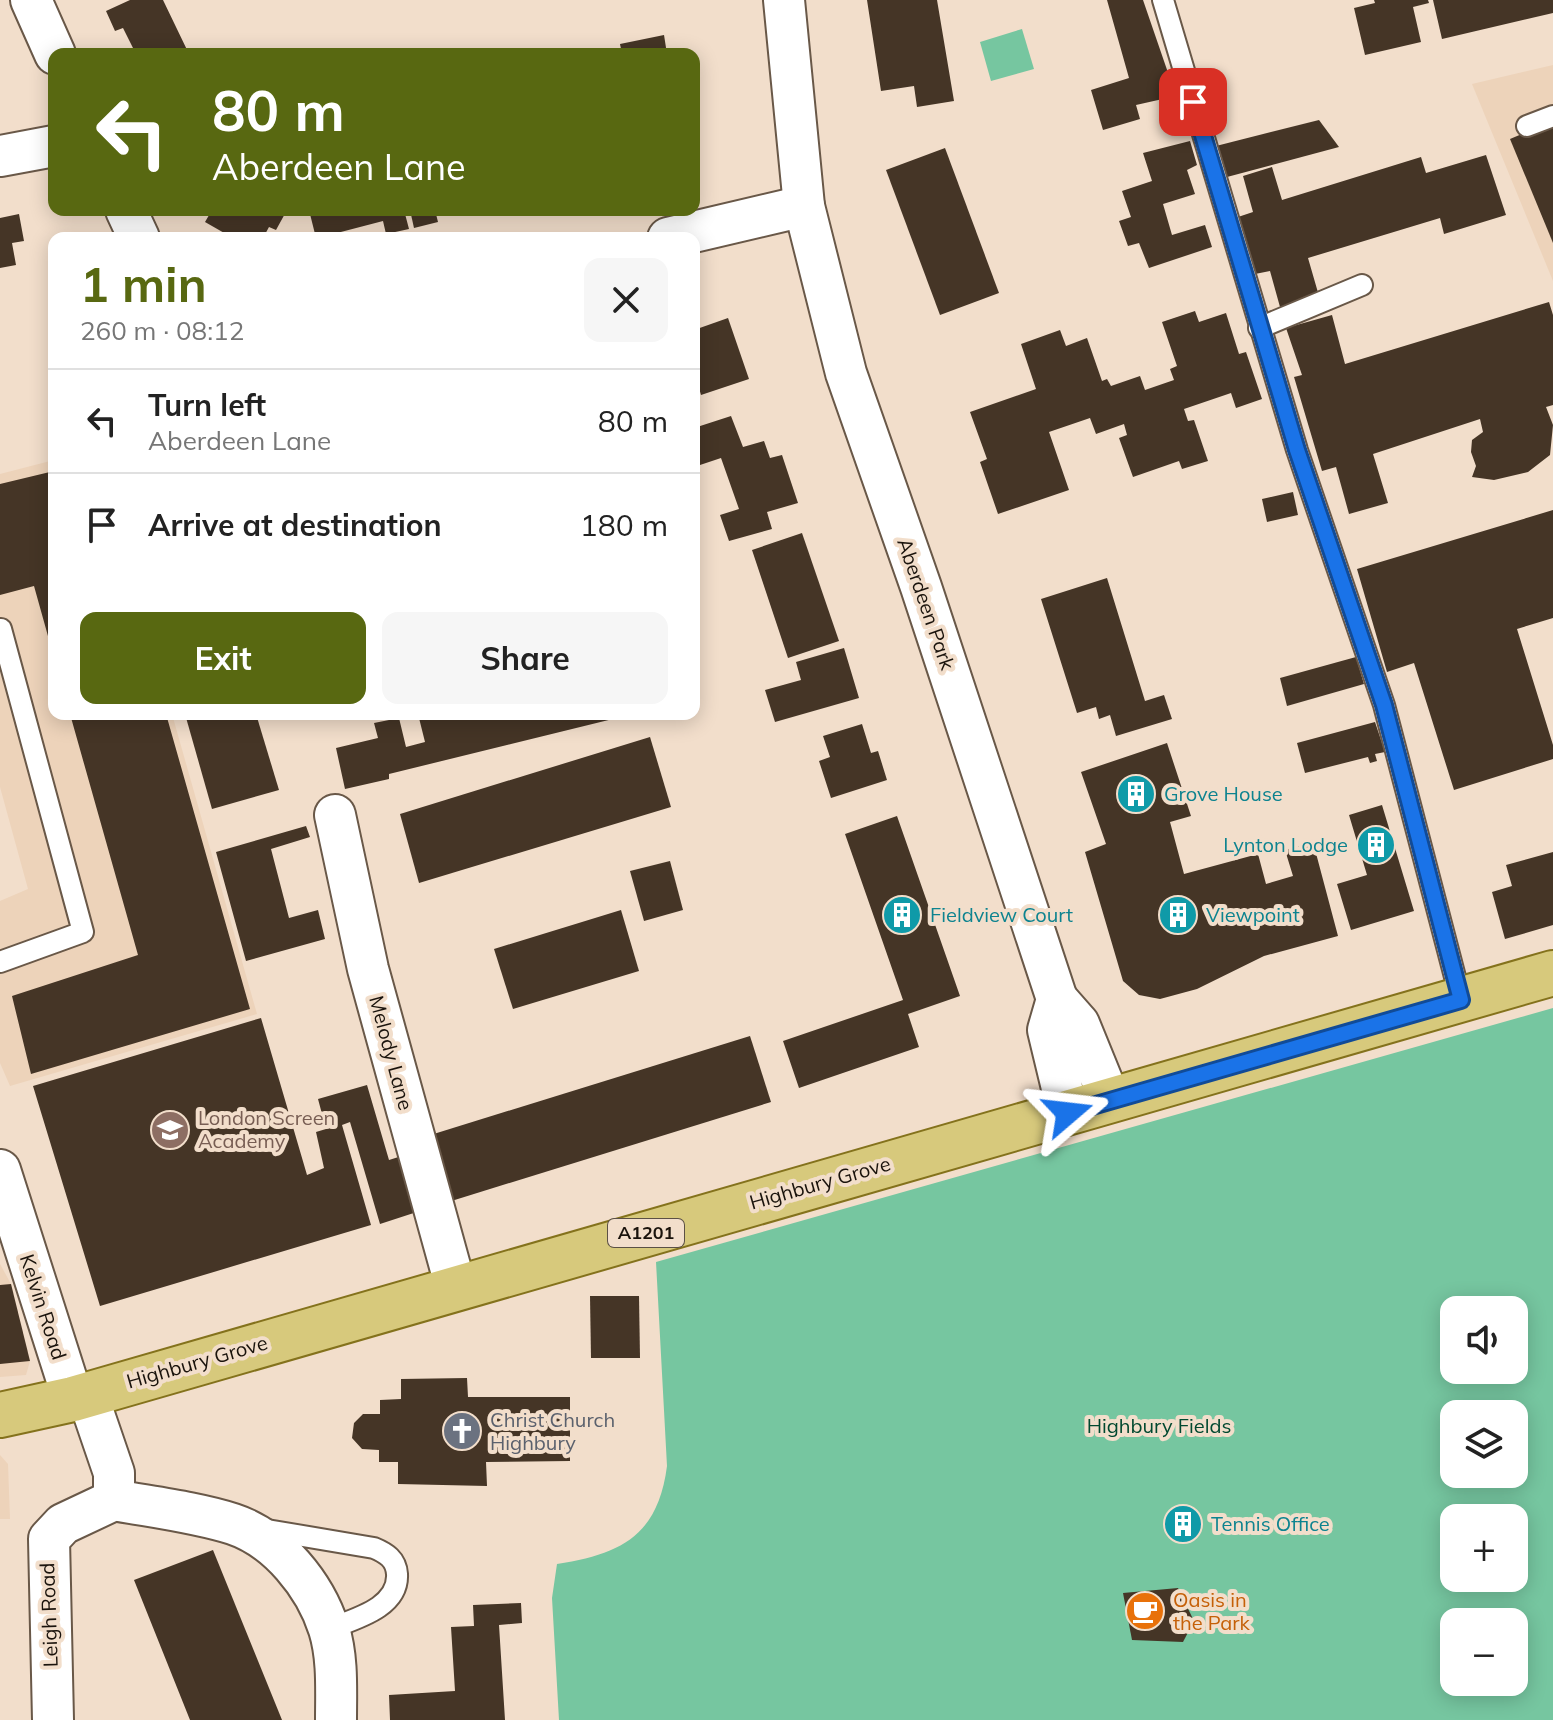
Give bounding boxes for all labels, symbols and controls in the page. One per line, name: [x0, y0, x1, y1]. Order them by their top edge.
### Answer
pin: [1159, 68, 1227, 136]
text: 80 m: [212, 75, 345, 145]
icon: left: [80, 80, 184, 184]
icon: arrive: [1171, 80, 1215, 124]
text: Aberdeen Lane: [212, 144, 466, 189]
text: 1 min: [80, 254, 207, 314]
button: close: [584, 258, 668, 342]
text: 260 m · 08:12: [80, 314, 244, 347]
text: Turn left: [148, 386, 266, 424]
icon: left: [80, 399, 124, 443]
text: 80 m: [598, 402, 668, 440]
text: Aberdeen Lane: [148, 424, 331, 457]
icon: arrive: [80, 503, 124, 547]
text: Arrive at destination: [148, 506, 442, 544]
text: 180 m: [580, 506, 668, 544]
street label: Aberdeen Park: [892, 535, 961, 674]
button: Exit: [80, 612, 366, 704]
button: Share: [382, 612, 668, 704]
building icon: Grove House: [1115, 773, 1157, 815]
place label: Grove House: [1164, 781, 1283, 806]
building icon: Lynton Lodge: [1355, 824, 1397, 866]
place label: Lynton Lodge: [1223, 832, 1348, 857]
building icon: Fieldview Court: [881, 894, 923, 936]
building icon: Viewpoint: [1157, 894, 1199, 936]
place label: Fieldview Court: [930, 902, 1073, 927]
place label: Viewpoint: [1206, 902, 1300, 927]
street label: Melody Lane: [364, 993, 419, 1113]
position arrow: [1026, 1071, 1110, 1155]
place label: London Screen Academy: [198, 1105, 335, 1153]
school or university icon: London Screen Academy: [149, 1109, 191, 1151]
street label: Highbury Grove: [746, 1150, 893, 1215]
road number: A1201: [608, 1219, 684, 1247]
street label: Kelvin Road: [15, 1251, 72, 1363]
map controls: [1440, 1296, 1528, 1696]
button: sound: [1440, 1296, 1528, 1384]
street label: Highbury Grove: [123, 1329, 270, 1394]
button: layers: [1440, 1400, 1528, 1488]
place label: Christ Church Highbury: [490, 1407, 615, 1455]
church icon: Christ Church Highbury: [441, 1410, 483, 1452]
park label: Highbury Fields: [1087, 1413, 1231, 1438]
building icon: Tennis Office: [1162, 1503, 1204, 1545]
button: +: [1440, 1504, 1528, 1592]
place label: Tennis Office: [1211, 1511, 1330, 1536]
street label: Leigh Road: [34, 1562, 63, 1668]
place label: Oasis in the Park: [1173, 1587, 1251, 1635]
cafe icon: Oasis in the Park: [1124, 1590, 1166, 1632]
button: −: [1440, 1608, 1528, 1696]

